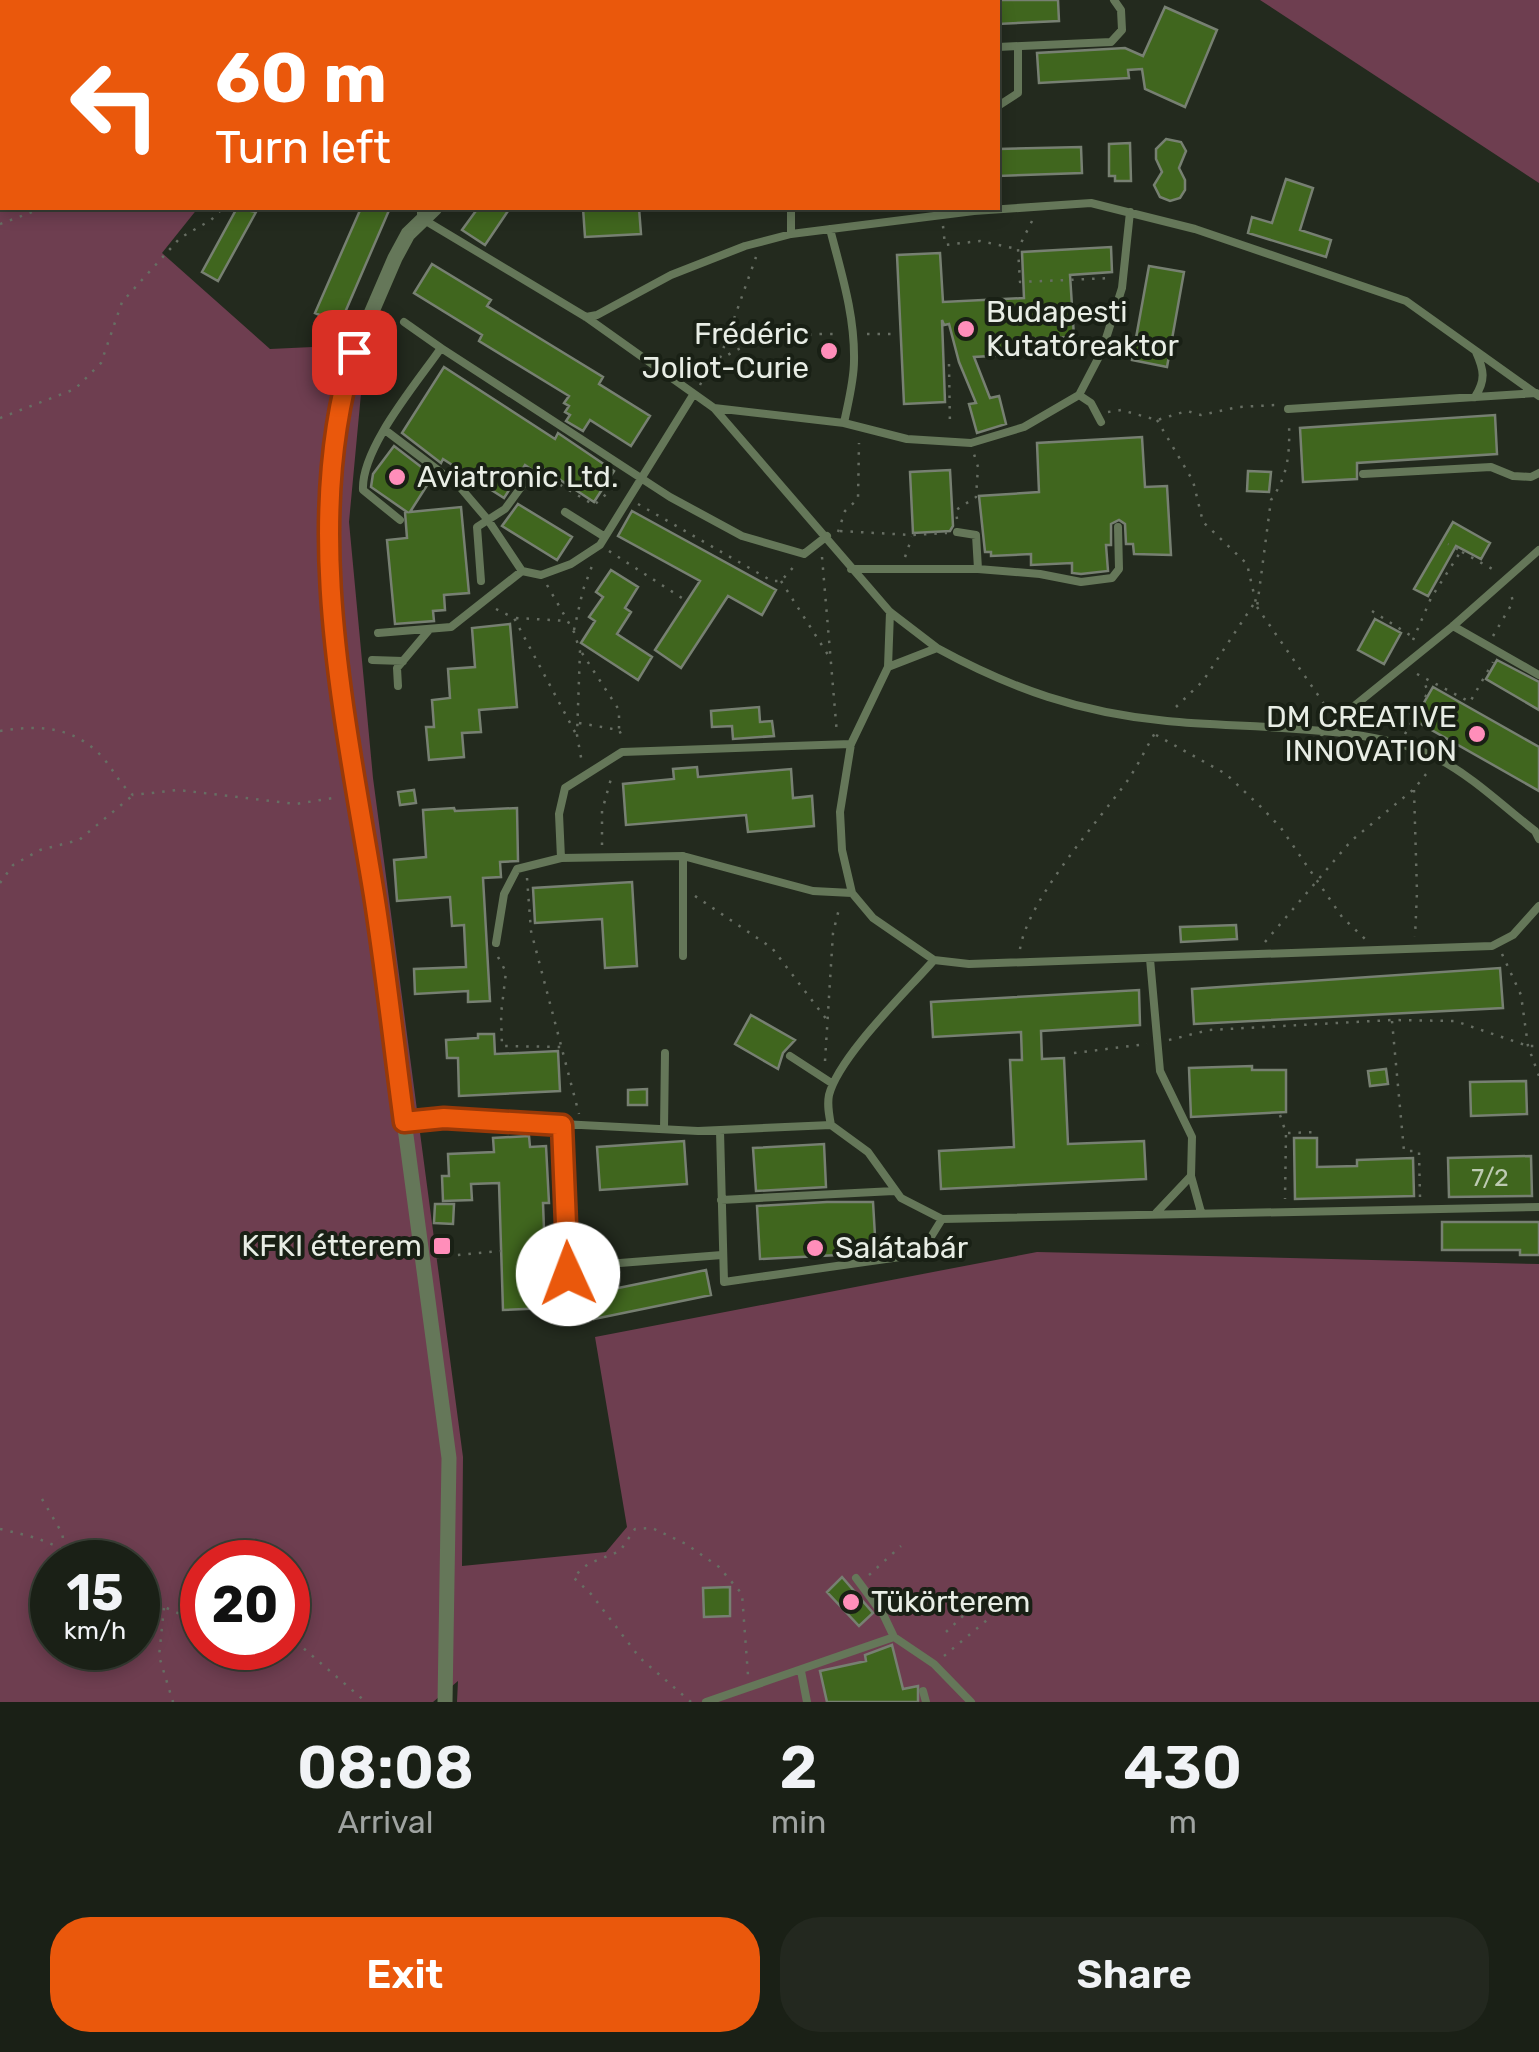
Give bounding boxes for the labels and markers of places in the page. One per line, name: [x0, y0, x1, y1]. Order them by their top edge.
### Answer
place label: Budapesti Kutatóreaktor: [986, 294, 1179, 364]
pin: [312, 310, 397, 395]
place label: Frédéric Joliot-Curie: [642, 316, 809, 386]
marker: Budapesti Kutatóreaktor: [955, 318, 977, 340]
marker: Frédéric Joliot-Curie: [818, 340, 840, 362]
place label: Aviatronic Ltd.: [417, 459, 618, 495]
marker: Aviatronic Ltd.: [386, 466, 408, 488]
place label: DM CREATIVE INNOVATION: [1266, 699, 1457, 769]
marker: DM CREATIVE INNOVATION: [1466, 723, 1488, 745]
place label: KFKI étterem: [241, 1228, 422, 1264]
place label: Salátabár: [835, 1230, 969, 1266]
marker: KFKI étterem: [431, 1235, 453, 1257]
marker: Salátabár: [804, 1237, 826, 1259]
place label: Tükörterem: [871, 1584, 1031, 1620]
marker: Tükörterem: [840, 1591, 862, 1613]

